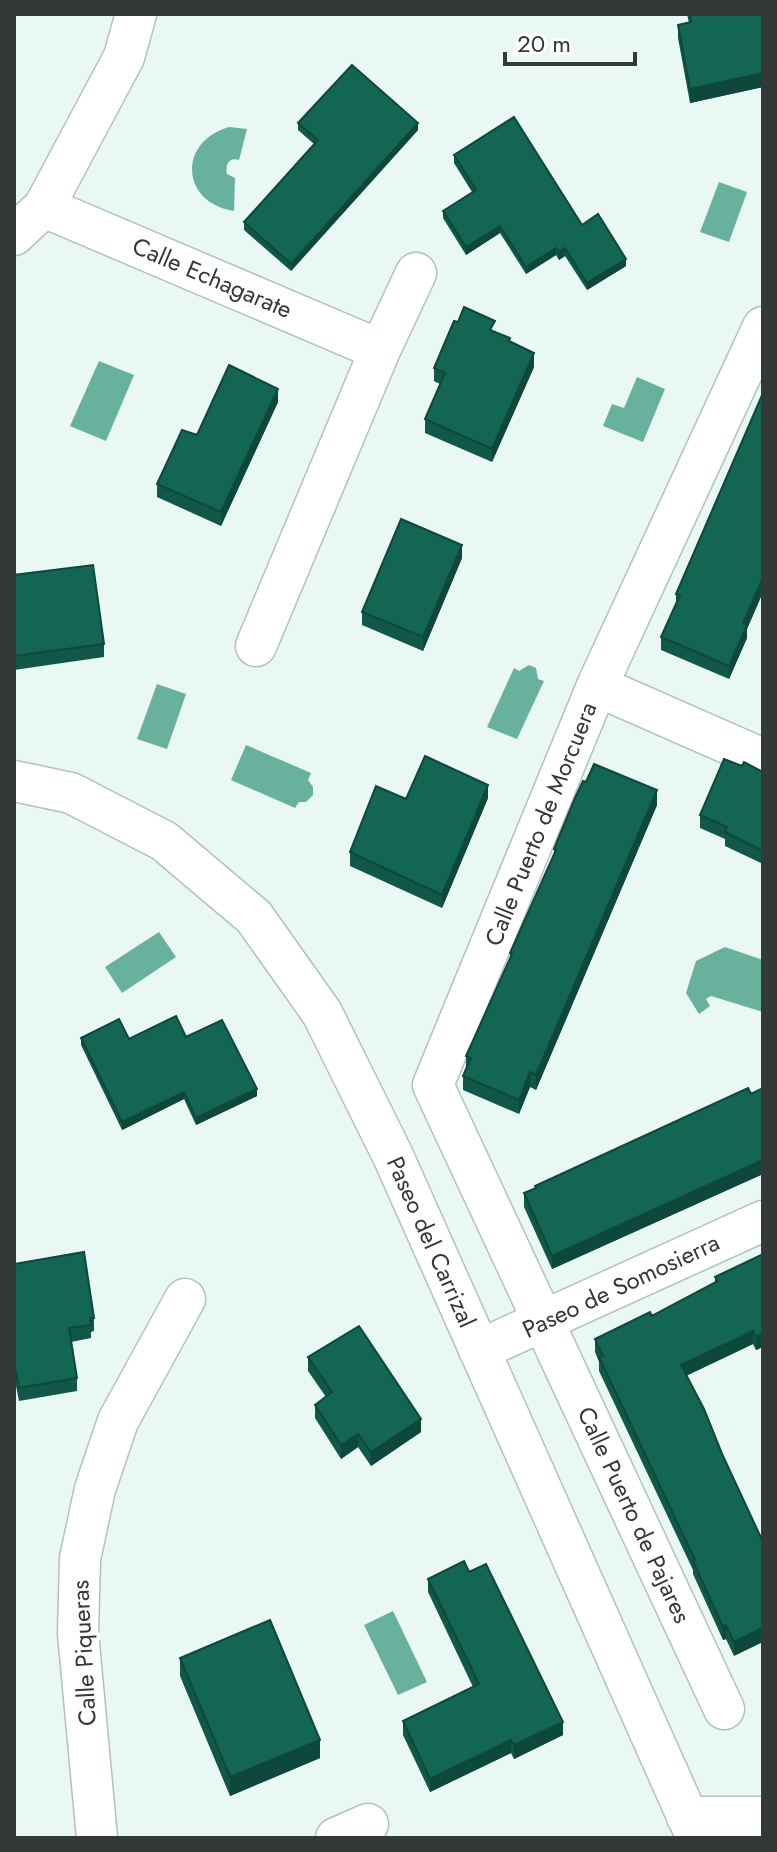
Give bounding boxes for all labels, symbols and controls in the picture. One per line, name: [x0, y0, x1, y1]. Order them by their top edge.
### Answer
scale bar: [505, 16, 635, 66]
text: 20 m: [517, 26, 571, 61]
street label: Calle Echagarate: [127, 228, 298, 327]
street label: Calle Puerto de Morcuera: [476, 697, 606, 951]
street label: Paseo del Carrizal: [378, 1151, 485, 1333]
street label: Paseo de Somosierra: [516, 1224, 725, 1347]
street label: Calle Puerto de Pajares: [569, 1401, 700, 1629]
street label: Calle Piqueras: [62, 1579, 105, 1727]

